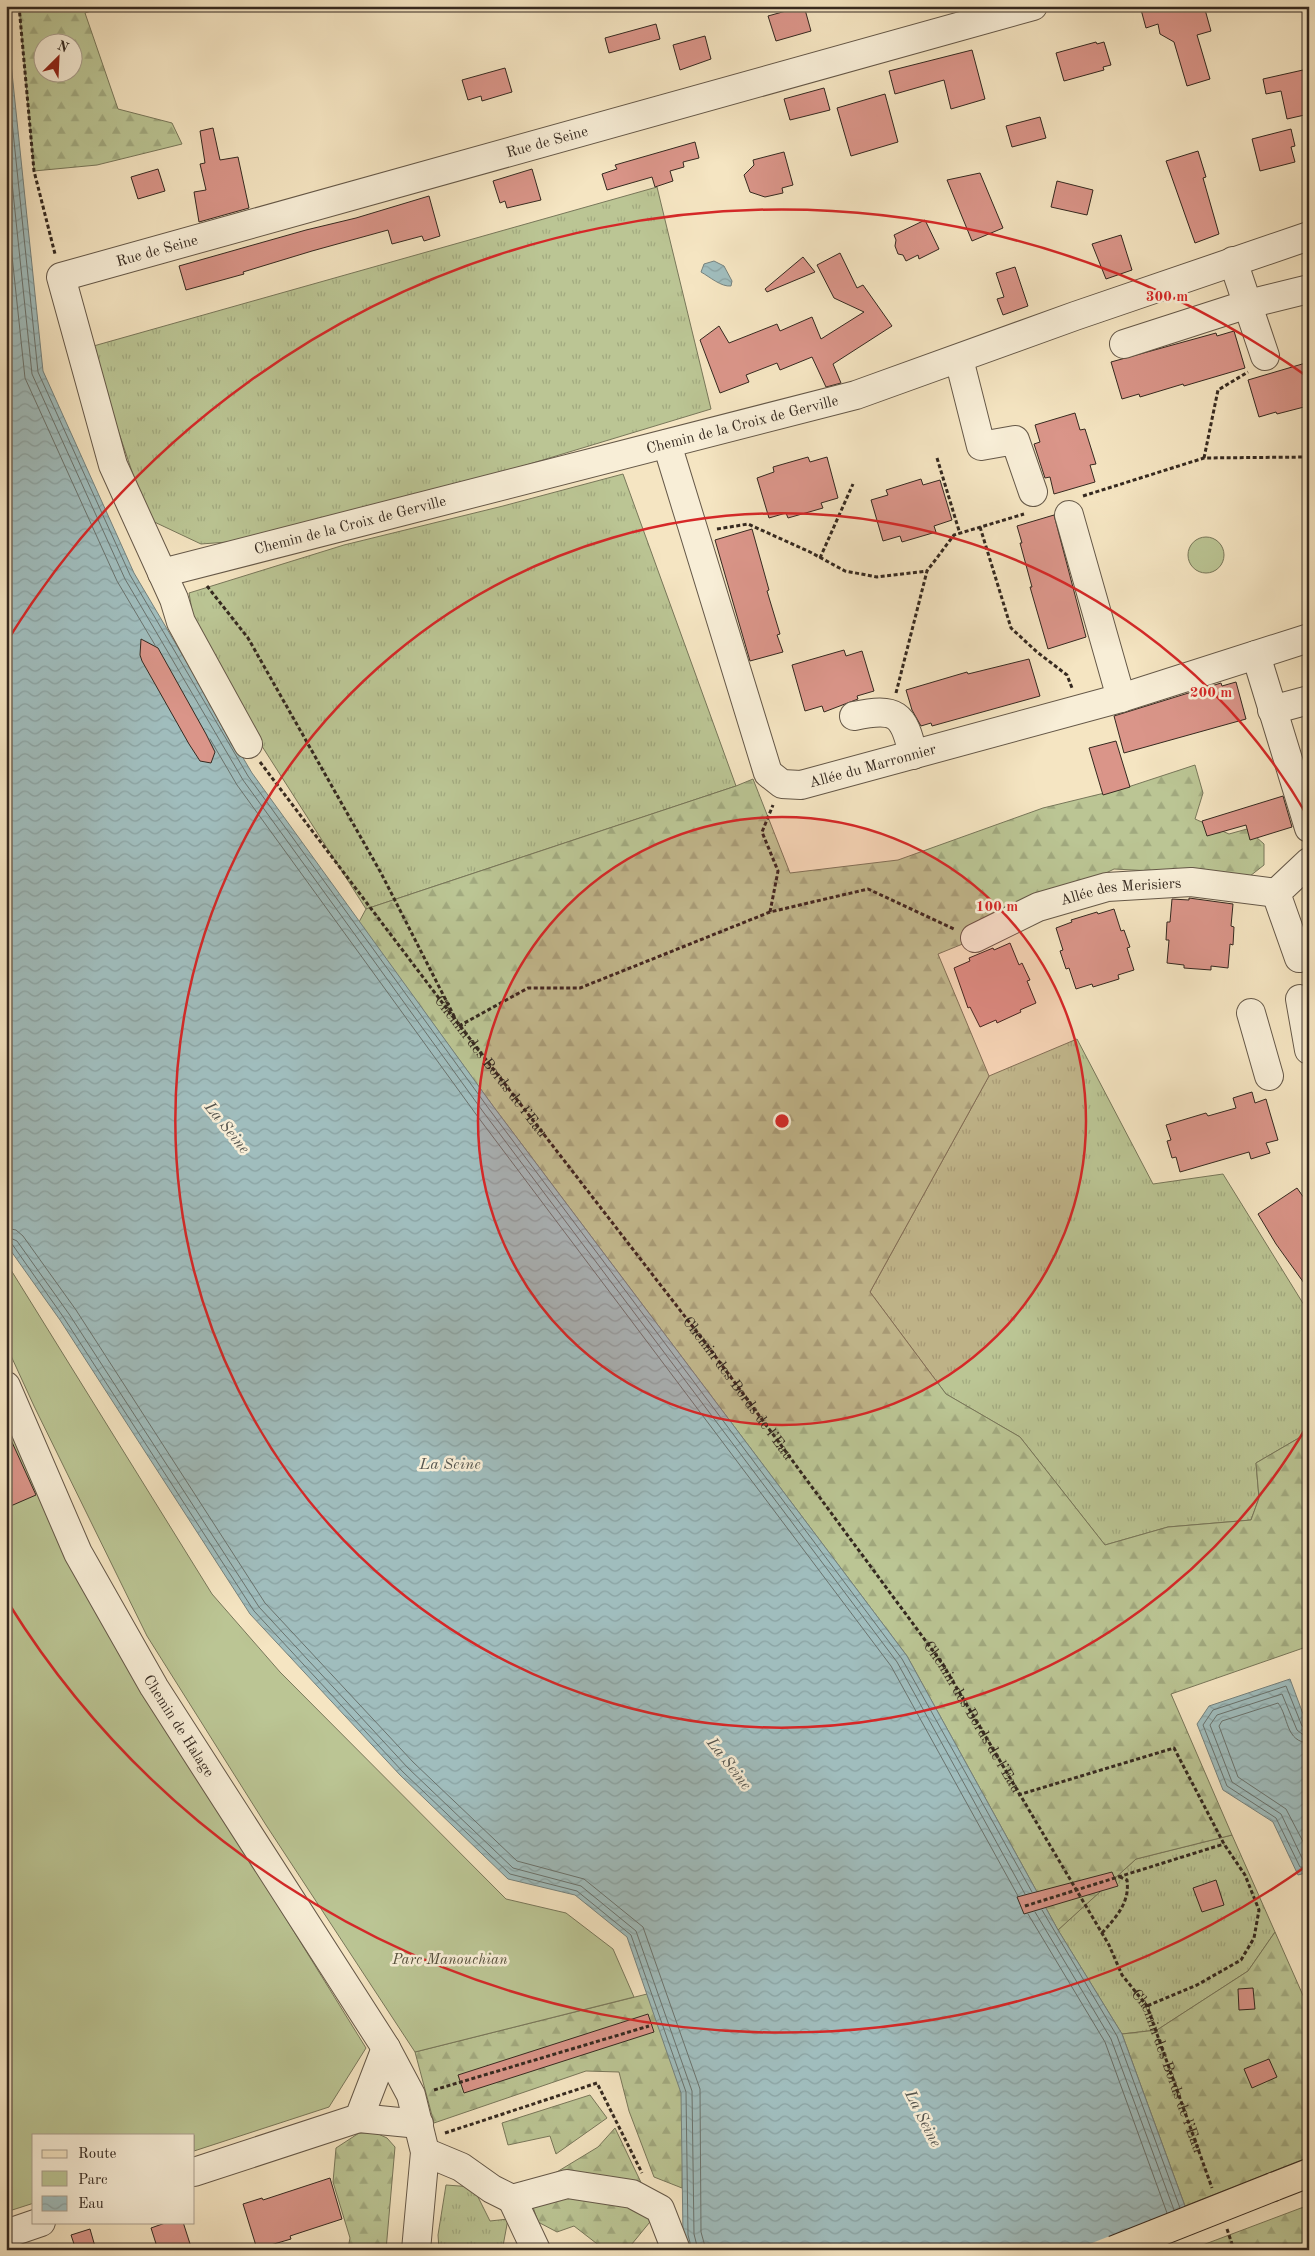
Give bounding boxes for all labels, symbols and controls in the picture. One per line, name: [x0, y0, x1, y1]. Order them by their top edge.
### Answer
north arrow: [32, 32, 82, 82]
text: N: [55, 38, 71, 56]
street label: Rue de Seine: [505, 124, 590, 161]
street label: Rue de Seine: [115, 233, 200, 270]
text: 300 m: [1146, 290, 1188, 305]
street label: Chemin de la Croix de Gerville: [645, 394, 840, 457]
street label: Chemin de la Croix de Gerville: [253, 494, 448, 558]
text: 200 m: [1190, 686, 1232, 701]
street label: Allée du Marronnier: [808, 743, 938, 791]
street label: Allée des Merisiers: [1059, 877, 1182, 909]
text: 100 m: [976, 900, 1018, 915]
street label: Chemin des Bords de l’Eau: [431, 993, 549, 1141]
water label: La Seine: [200, 1099, 252, 1158]
centre of rings: [773, 1112, 791, 1130]
street label: Chemin des Bords de l’Eau: [679, 1315, 795, 1463]
water label: La Seine: [418, 1457, 481, 1473]
street label: Chemin des Bords de l’Eau: [920, 1639, 1023, 1796]
street label: Chemin de Halage: [140, 1673, 216, 1780]
water label: La Seine: [703, 1734, 754, 1794]
park label: Parc Manouchian: [391, 1953, 508, 1968]
street label: Chemin des Bords de l’Eau: [1128, 1987, 1205, 2155]
water label: La Seine: [901, 2087, 943, 2150]
legend: [32, 2134, 195, 2224]
text: Route: [78, 2147, 116, 2162]
text: Parc: [78, 2173, 108, 2188]
text: Eau: [78, 2197, 104, 2212]

